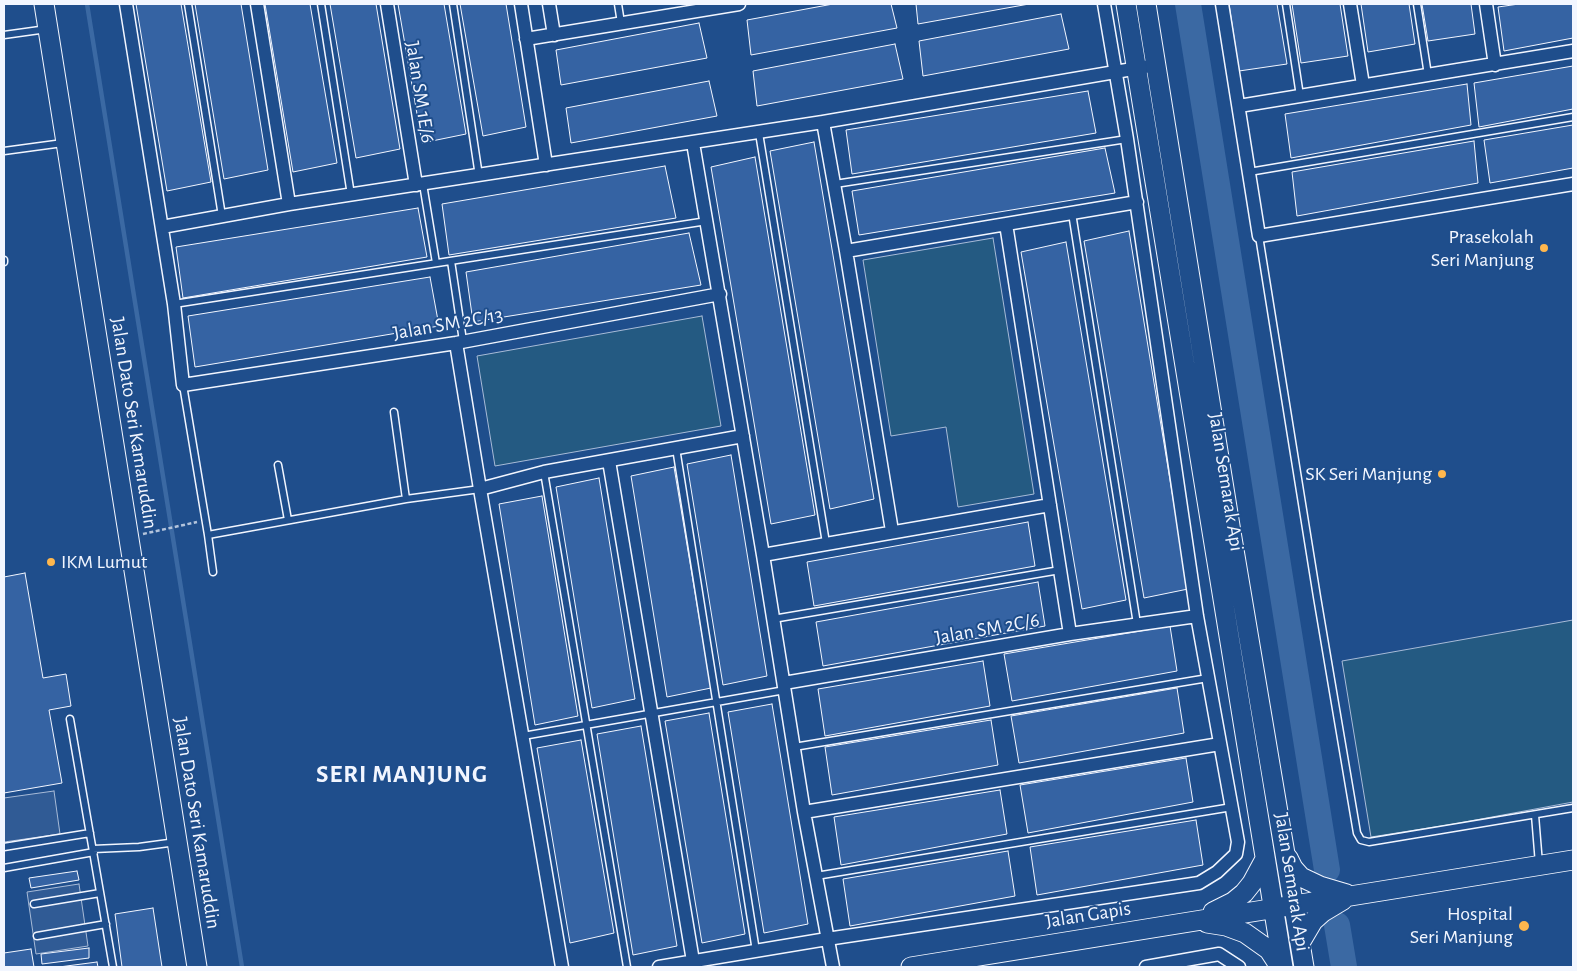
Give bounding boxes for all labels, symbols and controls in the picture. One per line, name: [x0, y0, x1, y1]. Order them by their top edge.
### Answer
street label: Jalan SM 1E/6: [400, 39, 440, 145]
place label: Prasekolah Seri Manjung: [1431, 225, 1534, 272]
marker: Prasekolah Seri Manjung: [1538, 242, 1550, 254]
street label: Jalan SM 2C/13: [391, 302, 505, 346]
street label: Jalan Dato Seri Kamaruddin: [105, 315, 163, 531]
street label: Jalan Semarak Api: [1203, 411, 1249, 553]
place label: SK Seri Manjung: [1305, 462, 1432, 486]
marker: SK Seri Manjung: [1436, 468, 1448, 480]
place label: IKM Lumut: [61, 550, 147, 574]
marker: IKM Lumut: [45, 556, 57, 568]
street label: Jalan SM 2C/6: [933, 608, 1041, 650]
street label: Jalan Dato Seri Kamaruddin: [168, 715, 226, 931]
district label: SERI MANJUNG: [315, 759, 489, 789]
street label: Jalan Semarak Api: [1269, 811, 1315, 953]
street label: Jalan Gapis: [1044, 896, 1132, 934]
place label: Hospital Seri Manjung: [1410, 902, 1513, 949]
marker: Hospital Seri Manjung: [1517, 919, 1531, 933]

